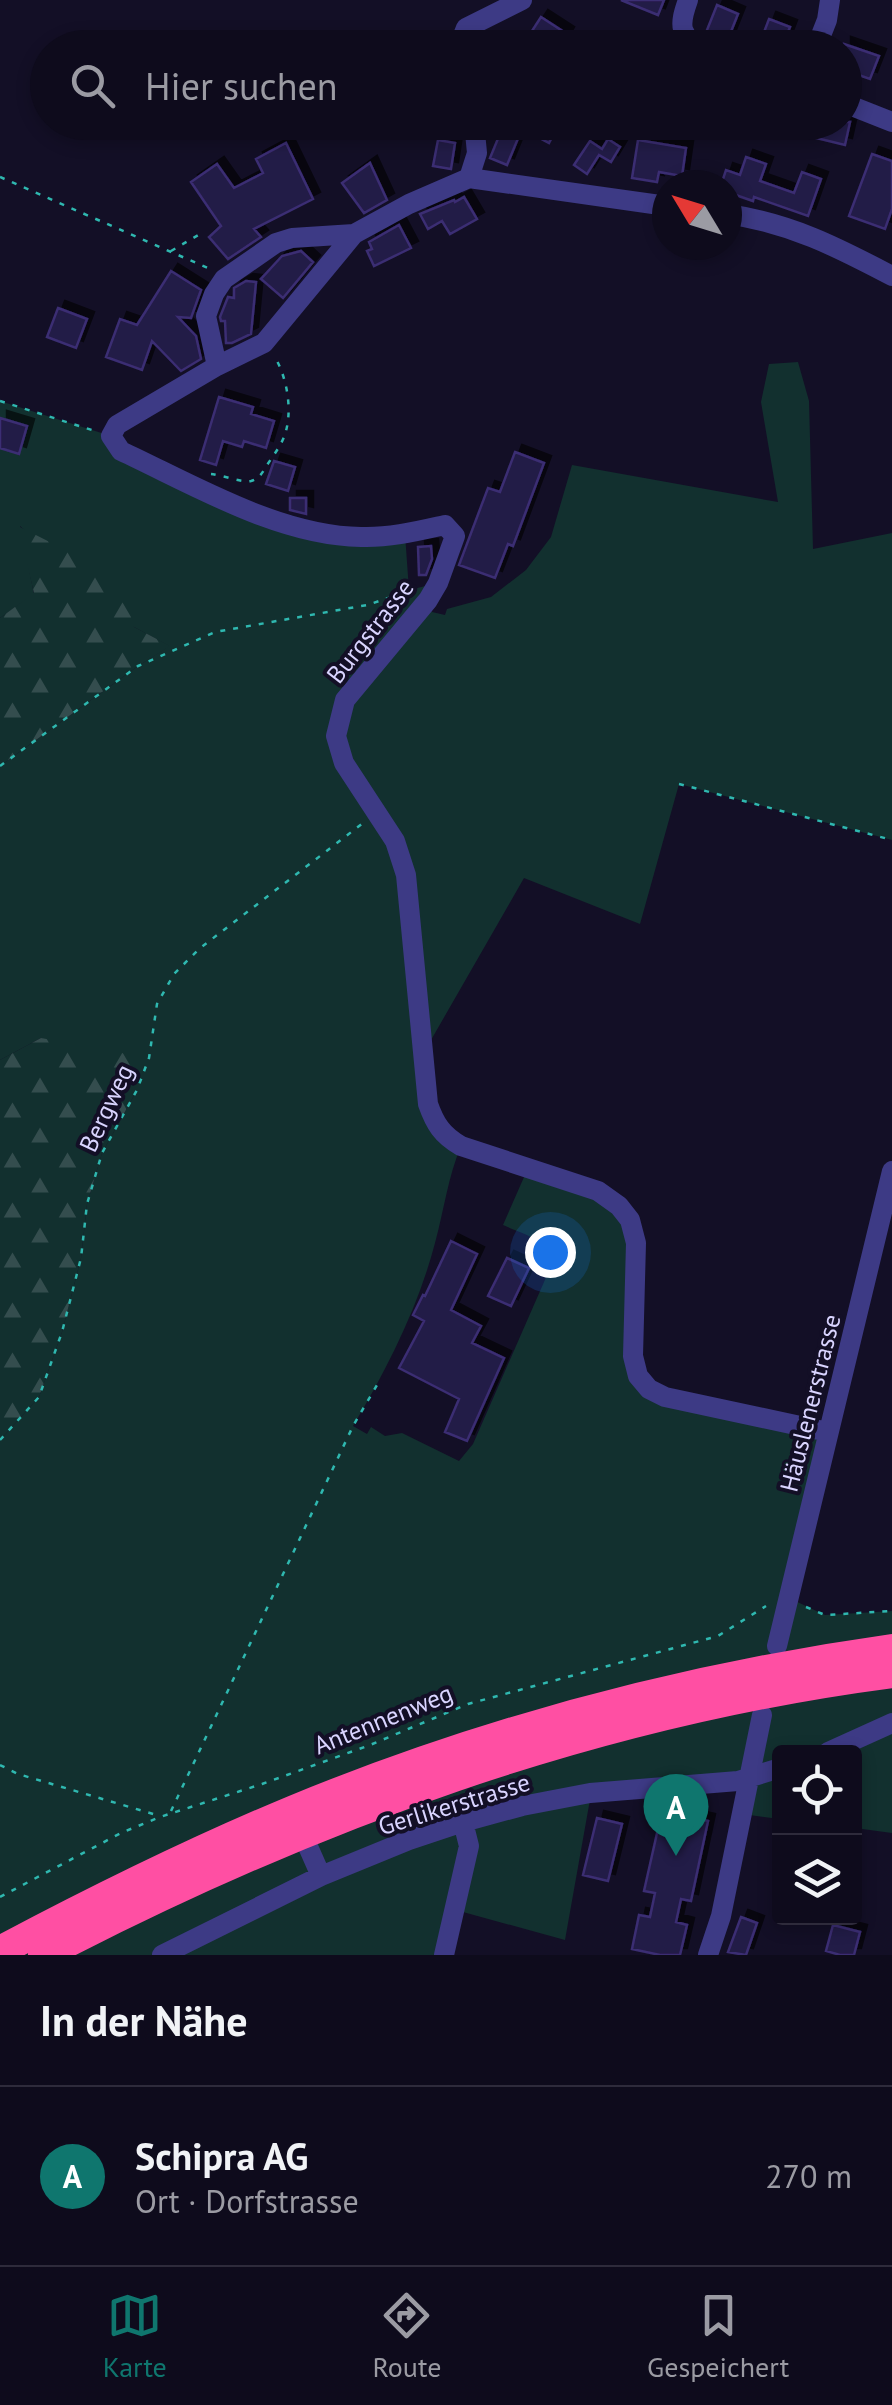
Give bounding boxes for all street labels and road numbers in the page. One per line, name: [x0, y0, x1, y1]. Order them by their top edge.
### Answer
street label: Burgstrasse: [319, 572, 421, 690]
street label: Bergweg: [72, 1059, 140, 1157]
street label: Häuslenerstrasse: [772, 1311, 848, 1495]
street label: Antennenweg: [309, 1677, 457, 1761]
street label: Gerlikerstrasse: [374, 1766, 534, 1842]

